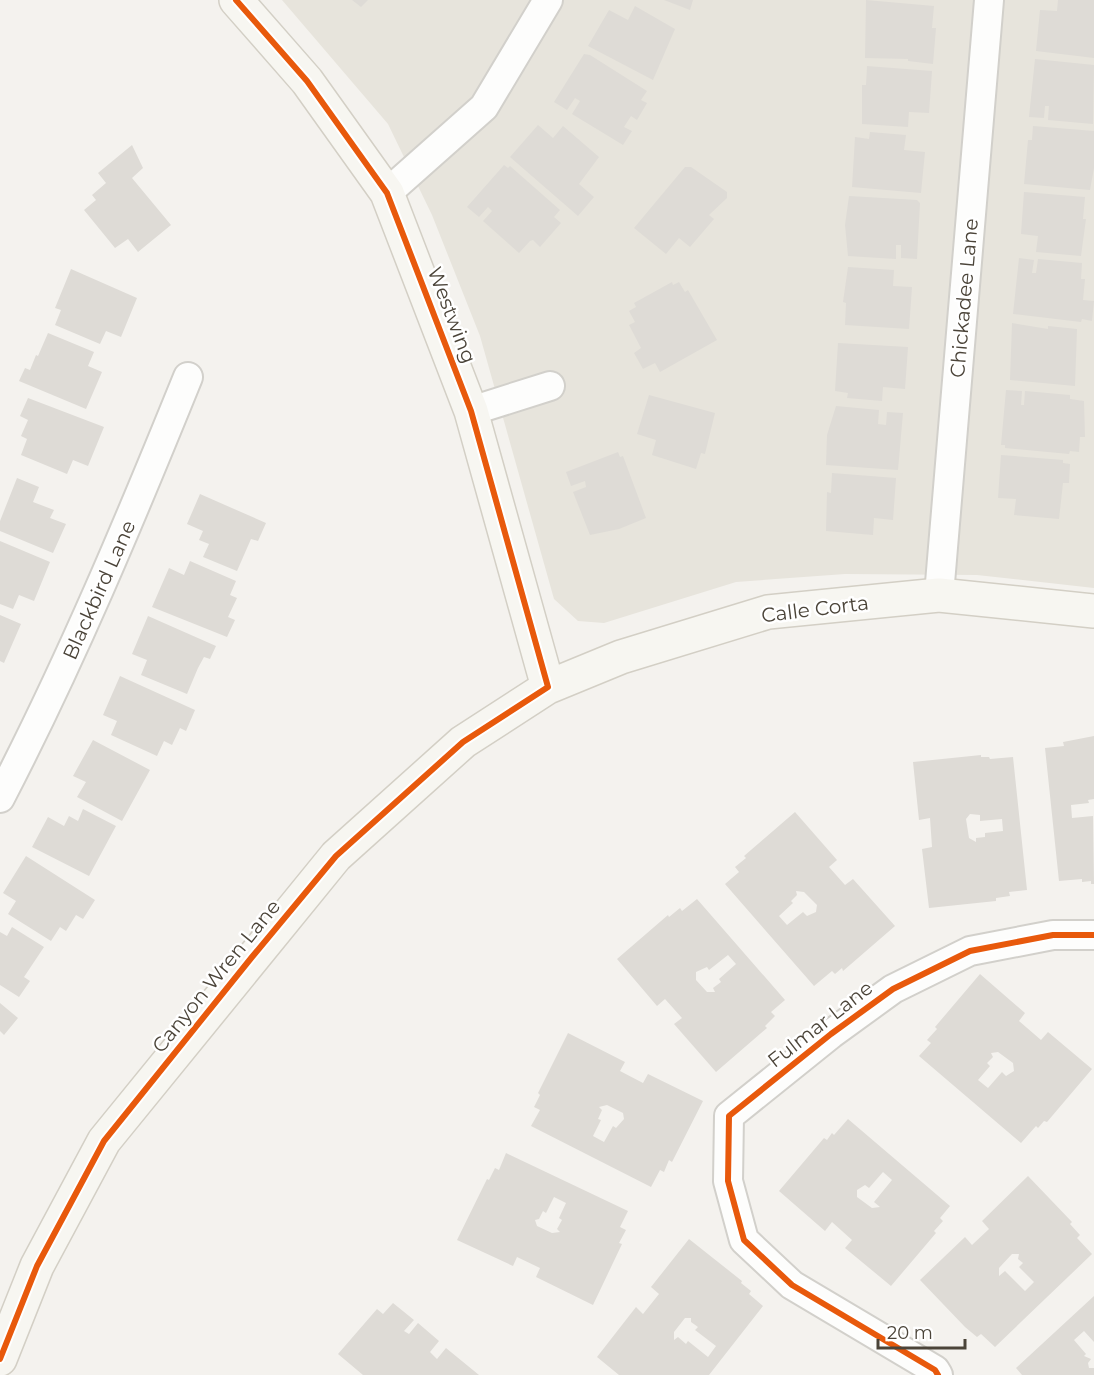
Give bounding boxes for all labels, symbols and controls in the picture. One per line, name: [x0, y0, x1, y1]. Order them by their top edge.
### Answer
street label: Chickadee Lane: [945, 217, 983, 379]
street label: Westwing: [423, 264, 481, 366]
street label: Blackbird Lane: [58, 517, 140, 663]
street label: Calle Corta: [760, 591, 870, 627]
street label: Canyon Wren Lane: [147, 895, 285, 1057]
street label: Fulmar Lane: [763, 976, 877, 1072]
scale bar: [878, 1312, 965, 1350]
text: 20 m: [887, 1322, 933, 1344]

